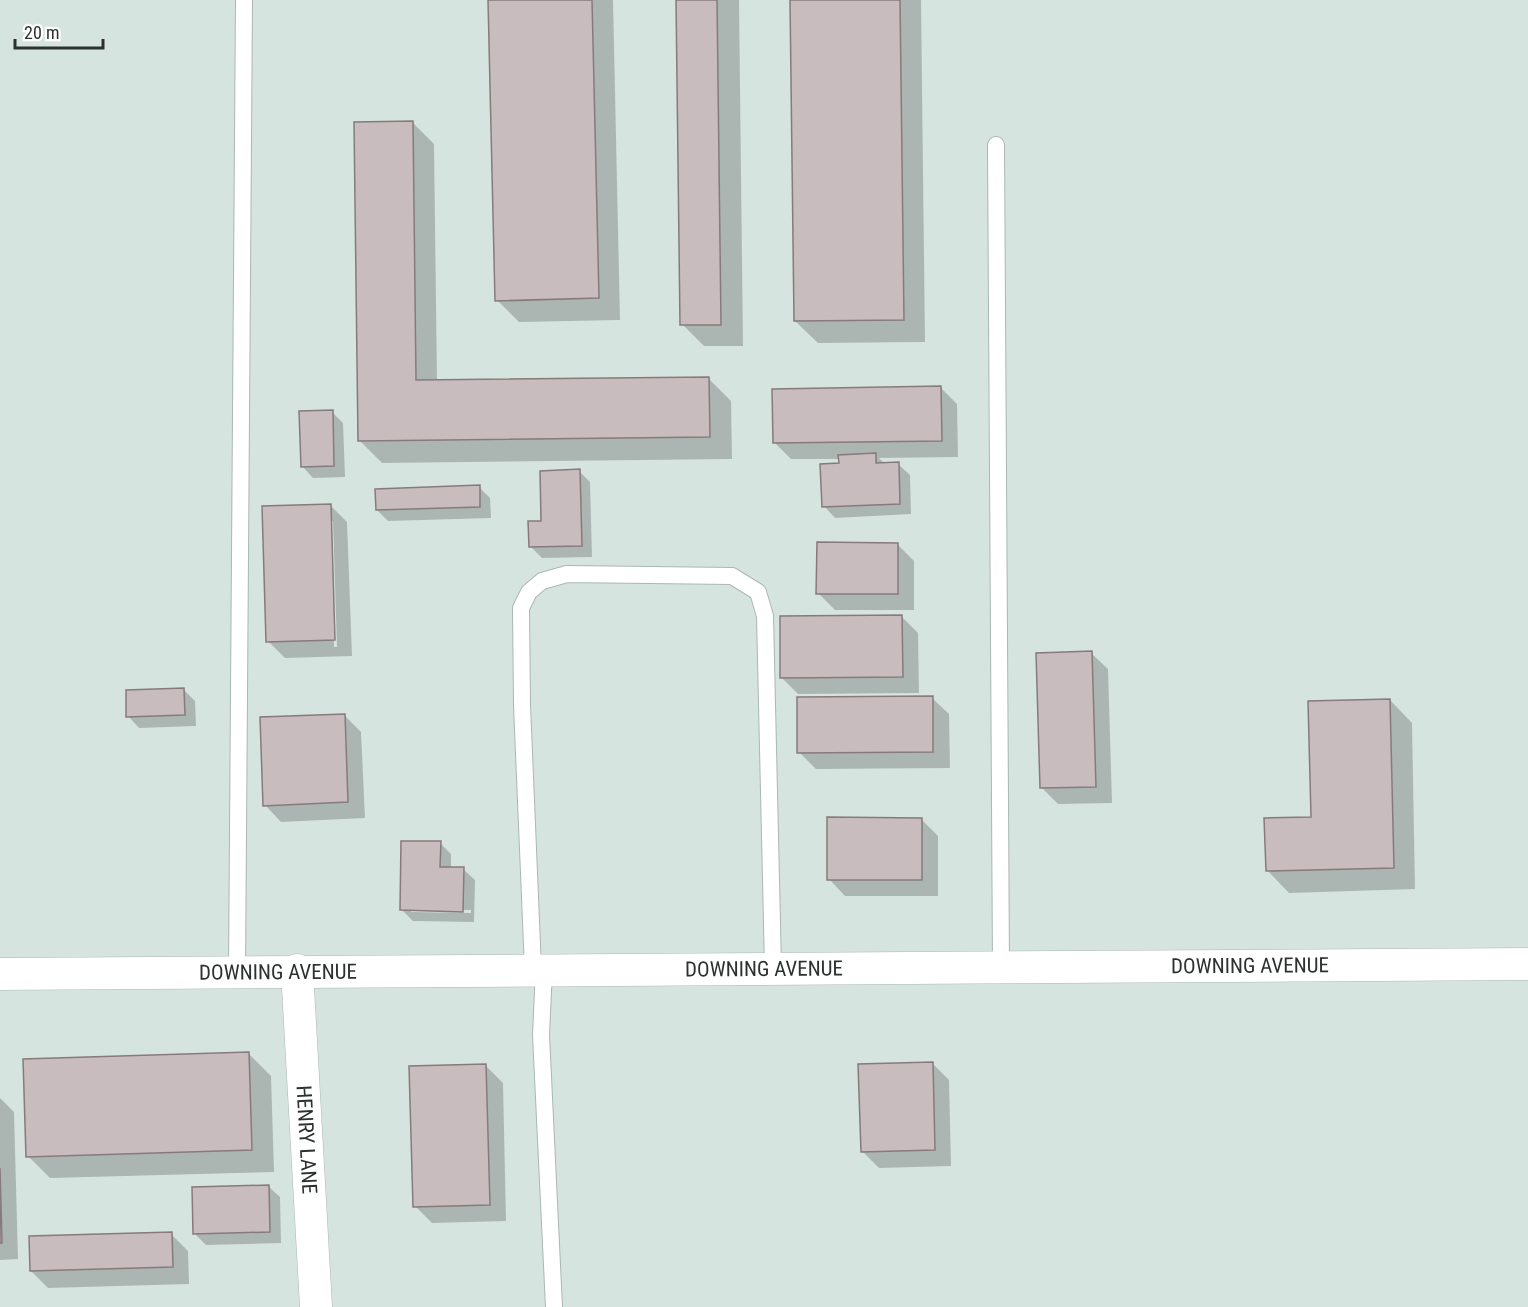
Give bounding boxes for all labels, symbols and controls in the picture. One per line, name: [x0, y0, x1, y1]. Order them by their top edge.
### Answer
scale bar: [15, 12, 104, 50]
text: 20 m: [24, 22, 59, 43]
street label: DOWNING AVENUE: [1171, 953, 1329, 978]
street label: DOWNING AVENUE: [685, 956, 843, 982]
street label: DOWNING AVENUE: [199, 960, 357, 985]
street label: HENRY LANE: [292, 1085, 322, 1195]

